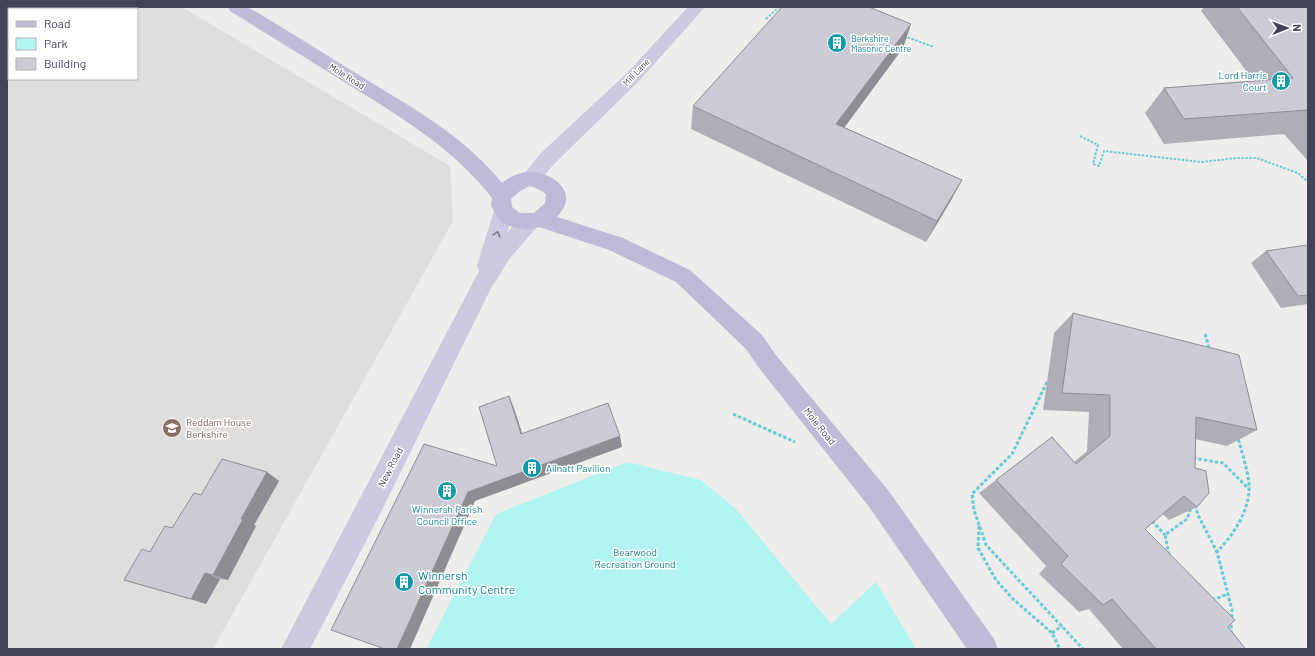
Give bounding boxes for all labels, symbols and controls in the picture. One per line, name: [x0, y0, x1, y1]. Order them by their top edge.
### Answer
legend: [8, 8, 138, 80]
north arrow: [1267, 8, 1307, 48]
text: Road: [44, 16, 71, 30]
text: N: [1291, 24, 1304, 32]
building icon: Berkshire Masonic Centre: [826, 32, 848, 54]
place label: Berkshire Masonic Centre: [851, 33, 912, 54]
text: Park: [44, 36, 68, 50]
text: Building: [44, 56, 86, 70]
street label: Mill Lane: [620, 56, 652, 88]
street label: Mole Road: [327, 61, 367, 91]
place label: Lord Harris Court: [1219, 69, 1267, 93]
building icon: Lord Harris Court: [1270, 70, 1292, 92]
one-way arrow: [492, 231, 501, 238]
street label: Mole Road: [801, 405, 839, 447]
place label: Reddam House Berkshire: [186, 416, 251, 440]
school or university icon: Reddam House Berkshire: [161, 417, 183, 439]
street label: New Road: [375, 445, 405, 489]
building icon: Allnatt Pavilion: [521, 457, 543, 479]
place label: Allnatt Pavilion: [546, 462, 610, 474]
building icon: Winnersh Parish Council Office: [436, 480, 458, 502]
place label: Winnersh Parish Council Office: [412, 503, 482, 527]
park label: Bearwood Recreation Ground: [595, 546, 675, 570]
place label: Winnersh Community Centre: [418, 568, 515, 596]
building icon: Winnersh Community Centre: [393, 571, 415, 593]

